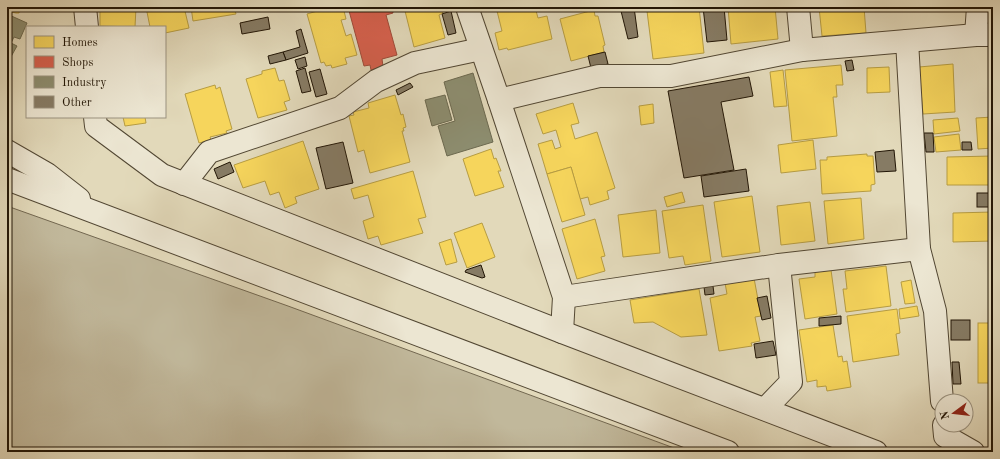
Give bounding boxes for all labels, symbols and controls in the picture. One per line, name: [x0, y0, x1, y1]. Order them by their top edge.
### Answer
legend: [26, 26, 166, 118]
text: Homes: [62, 37, 98, 49]
text: Shops: [62, 57, 93, 69]
text: Industry: [62, 77, 107, 89]
text: Other: [62, 97, 92, 109]
north arrow: [934, 393, 974, 433]
text: N: [939, 409, 952, 421]

